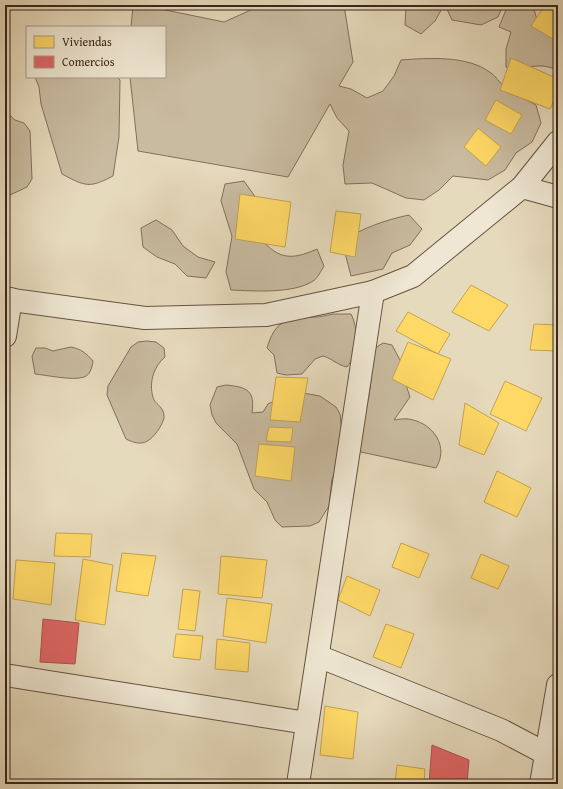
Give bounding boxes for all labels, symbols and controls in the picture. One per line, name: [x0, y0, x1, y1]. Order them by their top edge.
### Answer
legend: [26, 26, 166, 78]
text: Viviendas: [62, 33, 112, 50]
text: Comercios: [62, 53, 115, 70]

